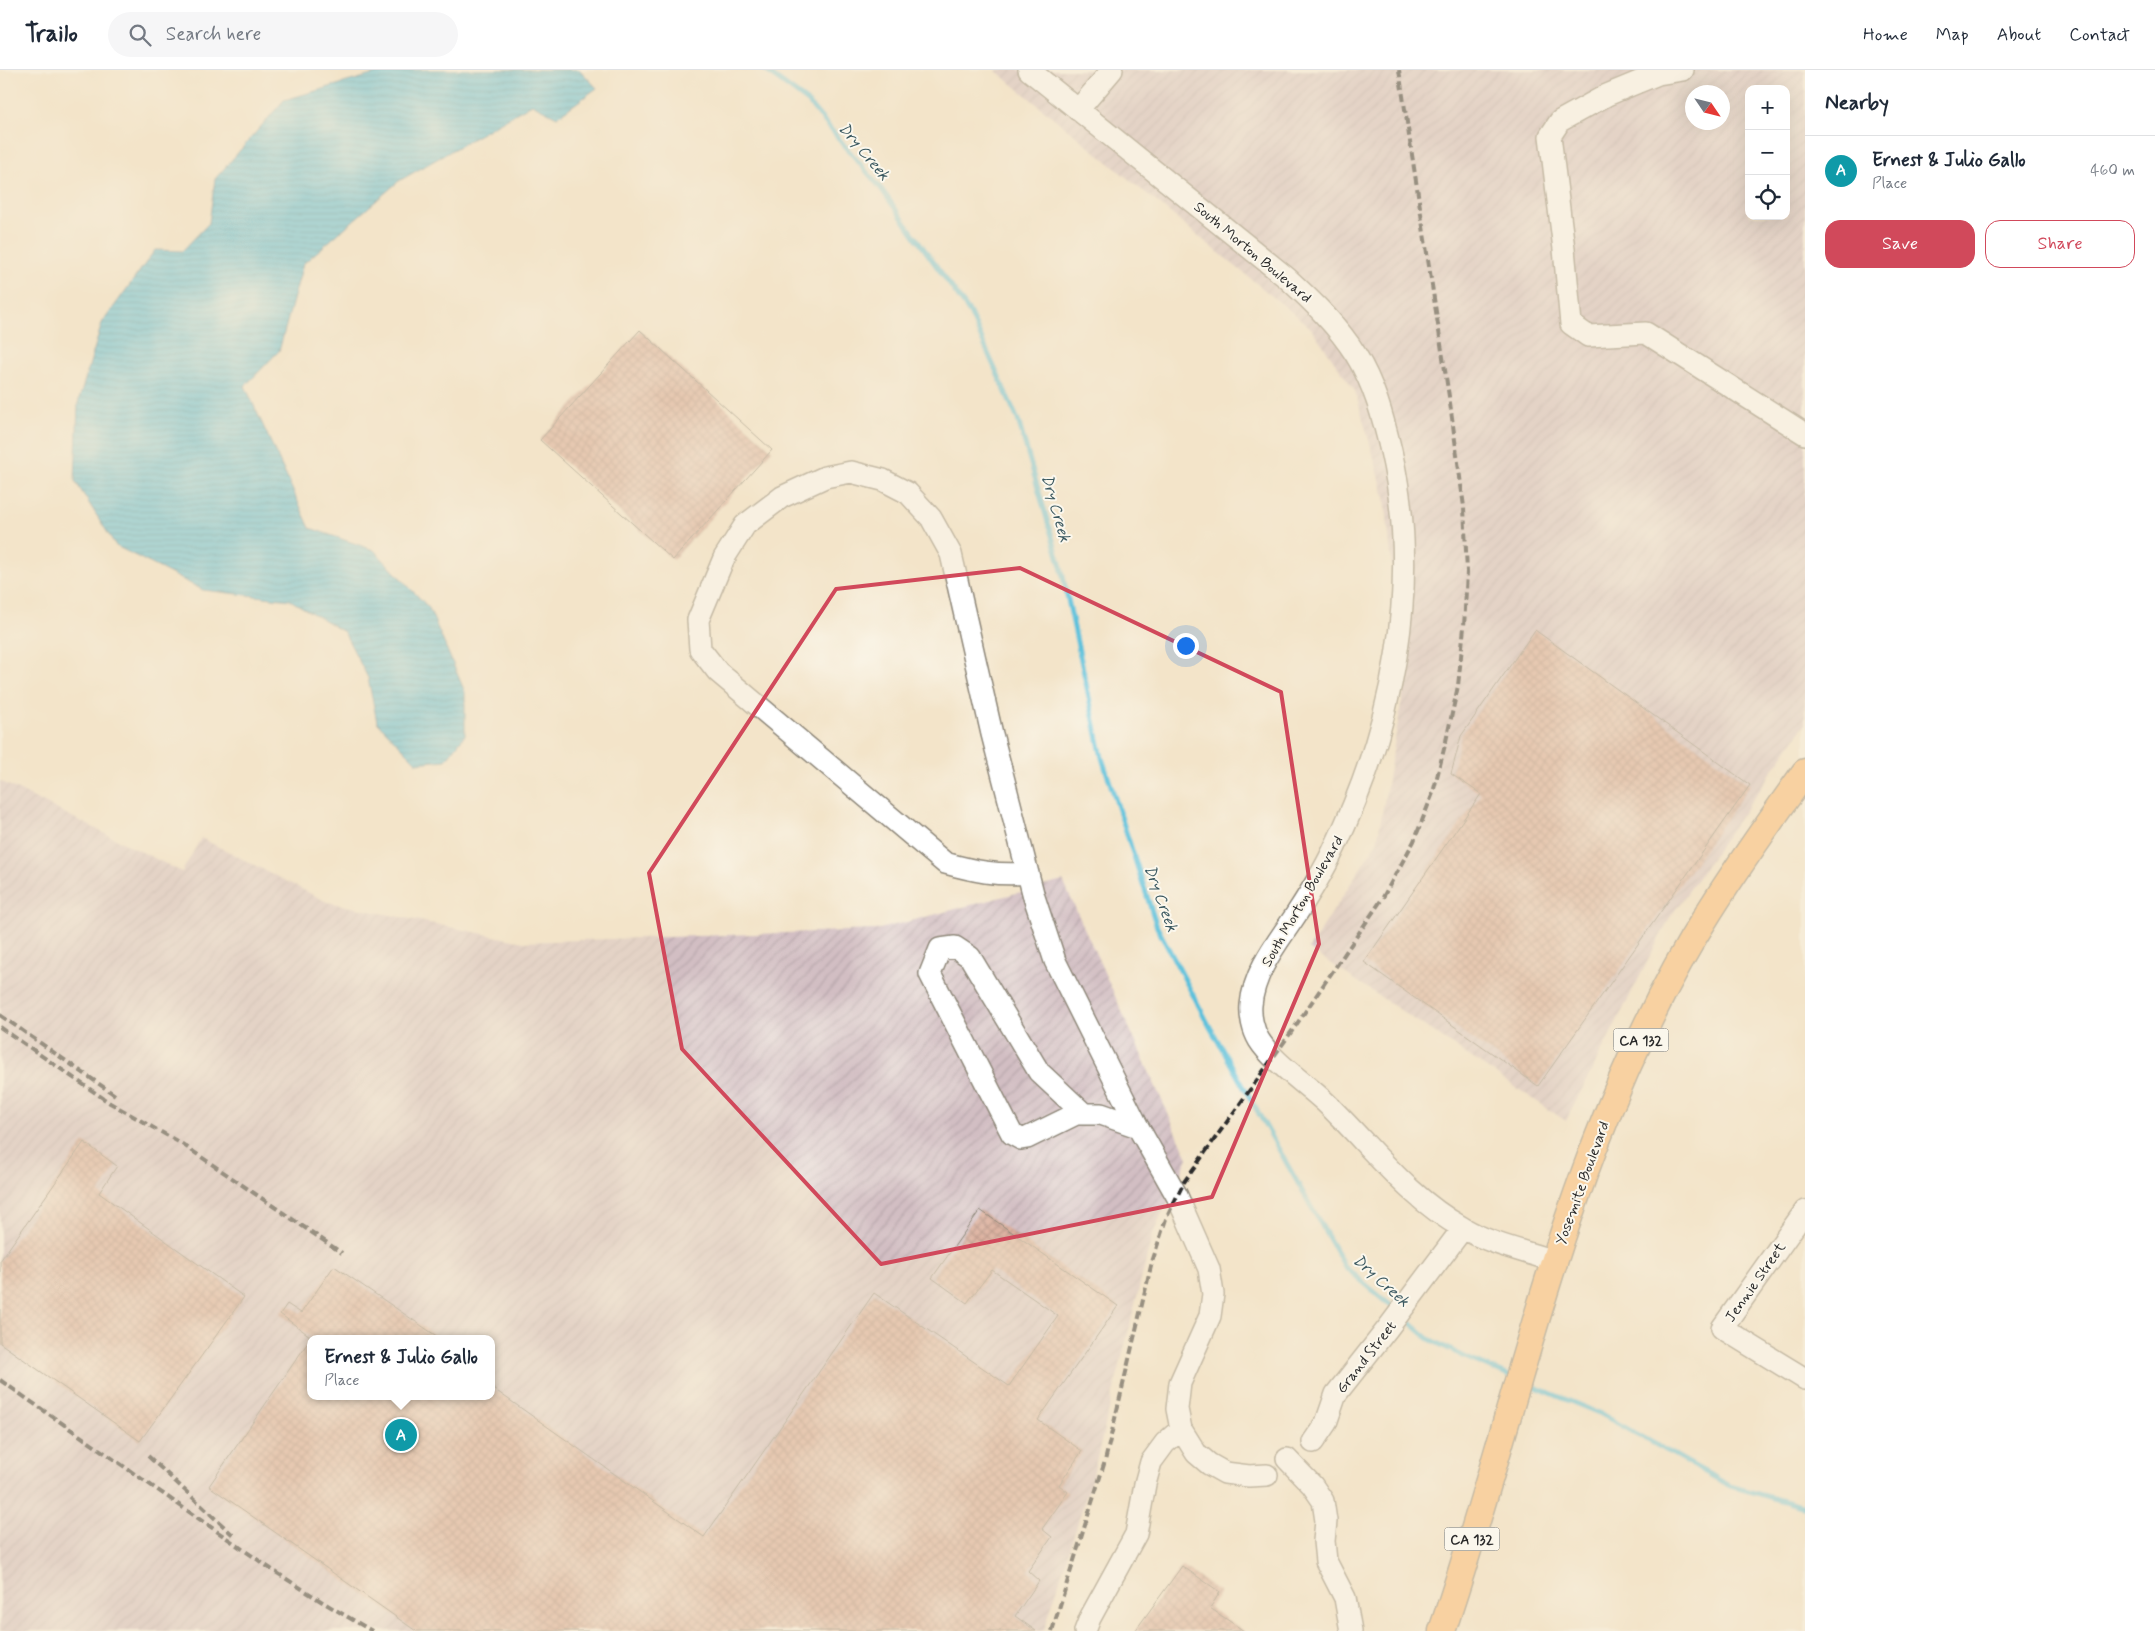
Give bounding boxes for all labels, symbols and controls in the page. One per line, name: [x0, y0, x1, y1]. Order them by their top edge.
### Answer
search box: [108, 12, 458, 57]
text: Trailo: [25, 19, 78, 50]
icon: search: [126, 21, 154, 49]
text: Search here: [166, 22, 261, 47]
text: Home: [1863, 23, 1908, 47]
text: Map: [1936, 23, 1969, 47]
text: About: [1997, 23, 2041, 47]
text: Contact: [2069, 23, 2130, 47]
north arrow: [1685, 85, 1730, 130]
map controls: [1745, 85, 1790, 220]
button: +: [1745, 85, 1790, 130]
text: Nearby: [1825, 89, 1889, 117]
water label: Dry Creek: [834, 119, 894, 185]
button: −: [1745, 130, 1790, 175]
text: Ernest & Julio Gallo: [1872, 148, 2026, 173]
text: A: [1836, 160, 1846, 181]
text: 460 m: [2090, 160, 2135, 181]
text: Place: [1872, 173, 1907, 194]
button: locate: [1745, 175, 1790, 220]
street label: South Morton Boulevard: [1189, 197, 1316, 308]
button: Save: [1825, 220, 1975, 268]
button: Share: [1985, 220, 2135, 268]
water label: Dry Creek: [1036, 472, 1075, 545]
your location: [1173, 633, 1199, 659]
street label: South Morton Boulevard: [1257, 832, 1349, 971]
water label: Dry Creek: [1139, 862, 1182, 935]
road number: CA 132: [1614, 1028, 1668, 1052]
street label: Yosemite Boulevard: [1551, 1119, 1615, 1248]
street label: Jennie Street: [1721, 1238, 1791, 1327]
water label: Dry Creek: [1348, 1250, 1414, 1312]
street label: Grand Street: [1332, 1317, 1402, 1398]
popup: [307, 1335, 495, 1400]
text: Ernest & Julio Gallo: [324, 1345, 478, 1370]
text: Place: [324, 1370, 359, 1391]
pin: A: [385, 1416, 417, 1454]
road number: CA 132: [1444, 1528, 1500, 1550]

